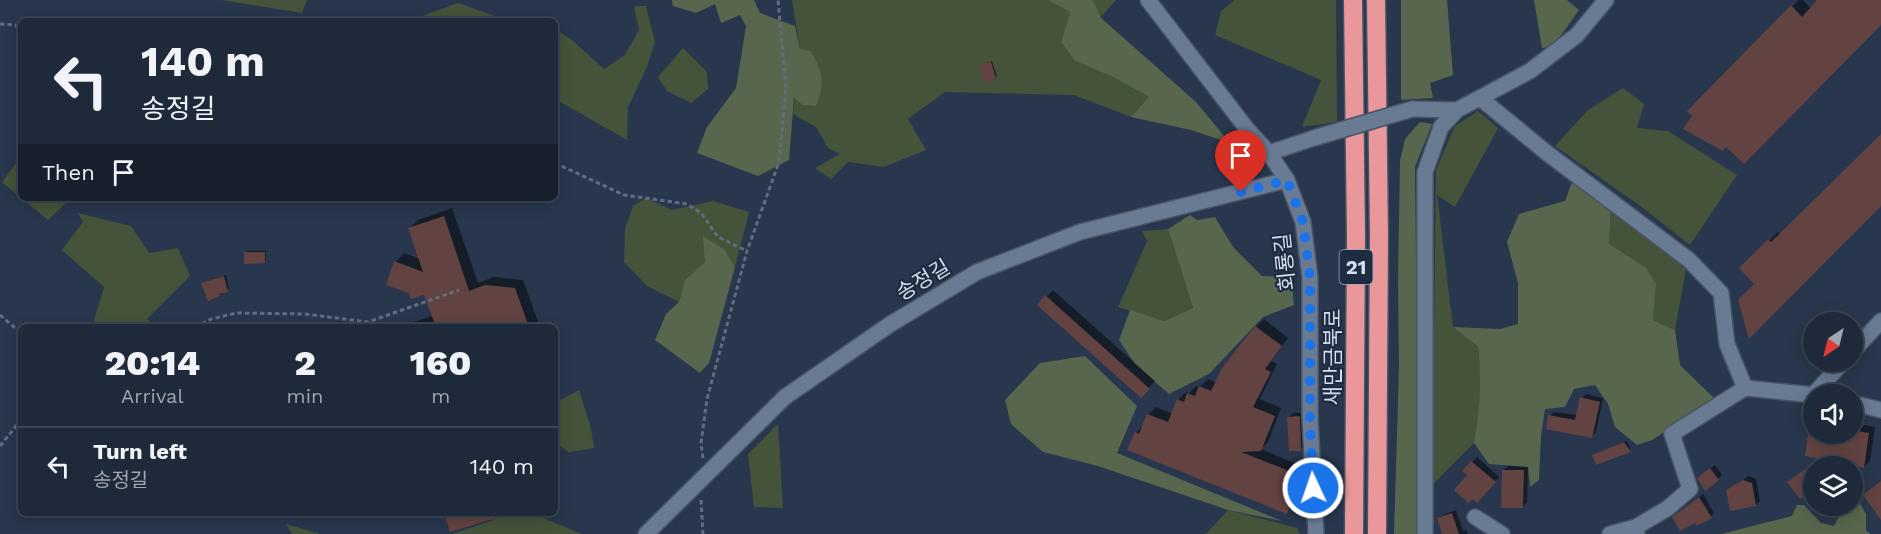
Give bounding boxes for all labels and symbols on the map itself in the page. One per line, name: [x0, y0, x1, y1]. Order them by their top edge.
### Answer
pin: [1215, 130, 1266, 192]
street label: 회룡길: [1269, 232, 1300, 292]
road number: 21: [1340, 250, 1372, 284]
street label: 송정길: [891, 254, 954, 305]
street label: 새만금북로: [1320, 309, 1345, 405]
north arrow: [1803, 312, 1863, 372]
position arrow: [1281, 456, 1345, 520]

